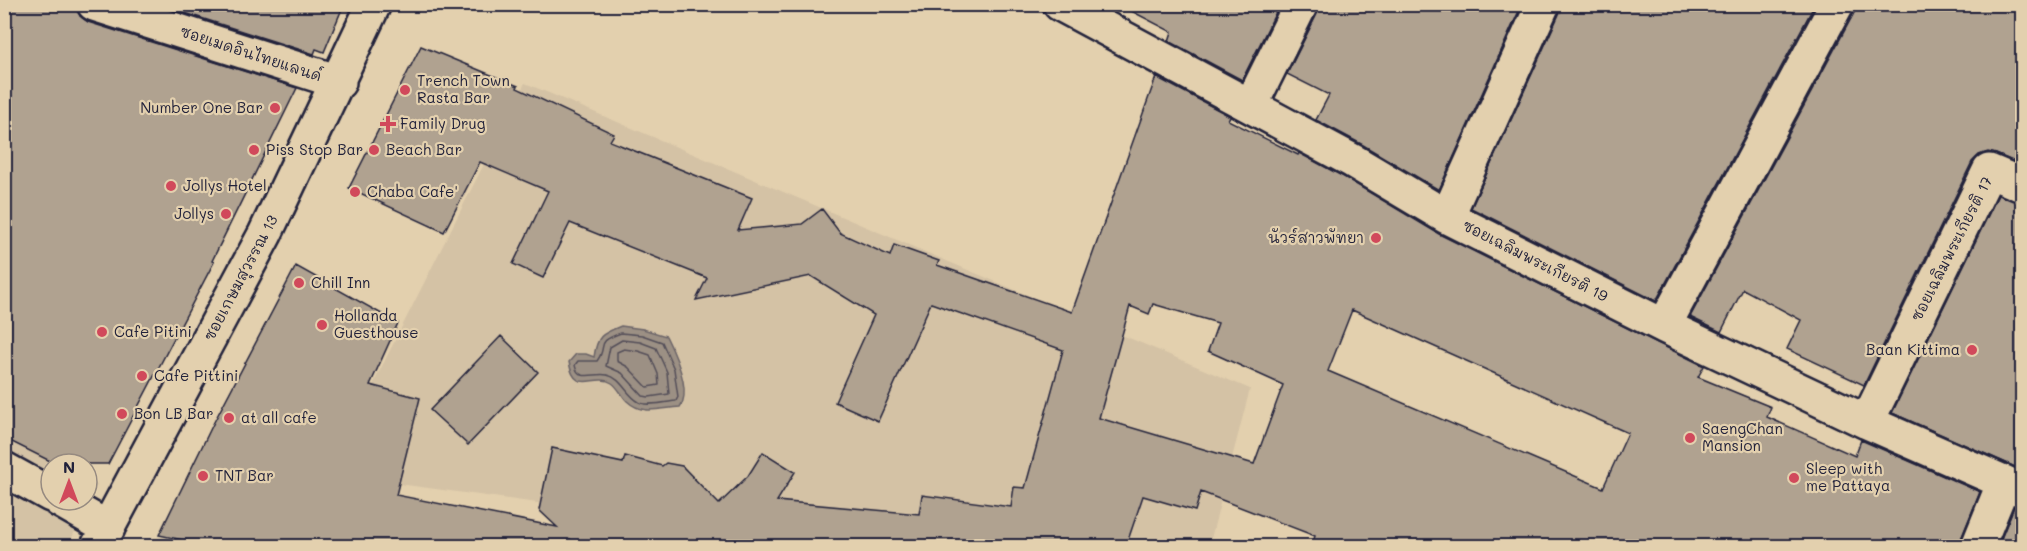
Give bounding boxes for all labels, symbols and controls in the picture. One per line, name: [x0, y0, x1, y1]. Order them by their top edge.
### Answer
street label: ซอยเมดอินไทยแลนด์: [178, 21, 325, 85]
place label: Trench Town Rasta Bar: [417, 70, 510, 107]
marker: Trench Town Rasta Bar: [398, 83, 412, 97]
place label: Number One Bar: [140, 97, 263, 117]
marker: Number One Bar: [268, 101, 282, 115]
place label: Family Drug: [400, 113, 486, 133]
marker: Family Drug: [381, 117, 395, 131]
place label: Piss Stop Bar: [266, 139, 363, 159]
place label: Beach Bar: [386, 139, 462, 159]
marker: Piss Stop Bar: [247, 143, 261, 157]
marker: Beach Bar: [367, 143, 381, 157]
street label: ซอยเฉลิมพระเกียรติ 17: [1906, 173, 1996, 324]
place label: Jollys Hotel: [183, 175, 267, 195]
marker: Jollys Hotel: [164, 179, 178, 193]
place label: Chaba Cafe': [367, 181, 458, 201]
marker: Chaba Cafe': [348, 185, 362, 199]
place label: Jollys: [174, 203, 214, 223]
marker: Jollys: [219, 207, 233, 221]
street label: ซอยเกษมสุวรรณ 13: [198, 211, 284, 345]
street label: ซอยเฉลิมพระเกียรติ 19: [1459, 215, 1612, 306]
place label: นัวร์สาวพัทยา: [1268, 227, 1364, 247]
marker: นัวร์สาวพัทยา: [1369, 231, 1383, 245]
place label: Chill Inn: [311, 272, 370, 292]
marker: Chill Inn: [292, 276, 306, 290]
place label: Hollanda Guesthouse: [334, 305, 419, 342]
marker: Hollanda Guesthouse: [315, 318, 329, 332]
place label: Cafe Pitini: [114, 321, 192, 341]
marker: Cafe Pitini: [95, 325, 109, 339]
place label: Baan Kittima: [1866, 339, 1960, 359]
marker: Baan Kittima: [1965, 343, 1979, 357]
place label: Cafe Pittini: [154, 365, 238, 385]
marker: Cafe Pittini: [135, 369, 149, 383]
place label: Bon LB Bar: [134, 403, 214, 423]
marker: Bon LB Bar: [115, 407, 129, 421]
place label: at all cafe: [241, 407, 317, 427]
marker: at all cafe: [222, 411, 236, 425]
place label: SaengChan Mansion: [1702, 418, 1783, 455]
marker: SaengChan Mansion: [1683, 431, 1697, 445]
north arrow: [39, 452, 99, 512]
text: N: [63, 456, 75, 477]
place label: Sleep with me Pattaya: [1806, 458, 1890, 495]
place label: TNT Bar: [215, 465, 274, 485]
marker: TNT Bar: [196, 469, 210, 483]
marker: Sleep with me Pattaya: [1787, 471, 1801, 485]

